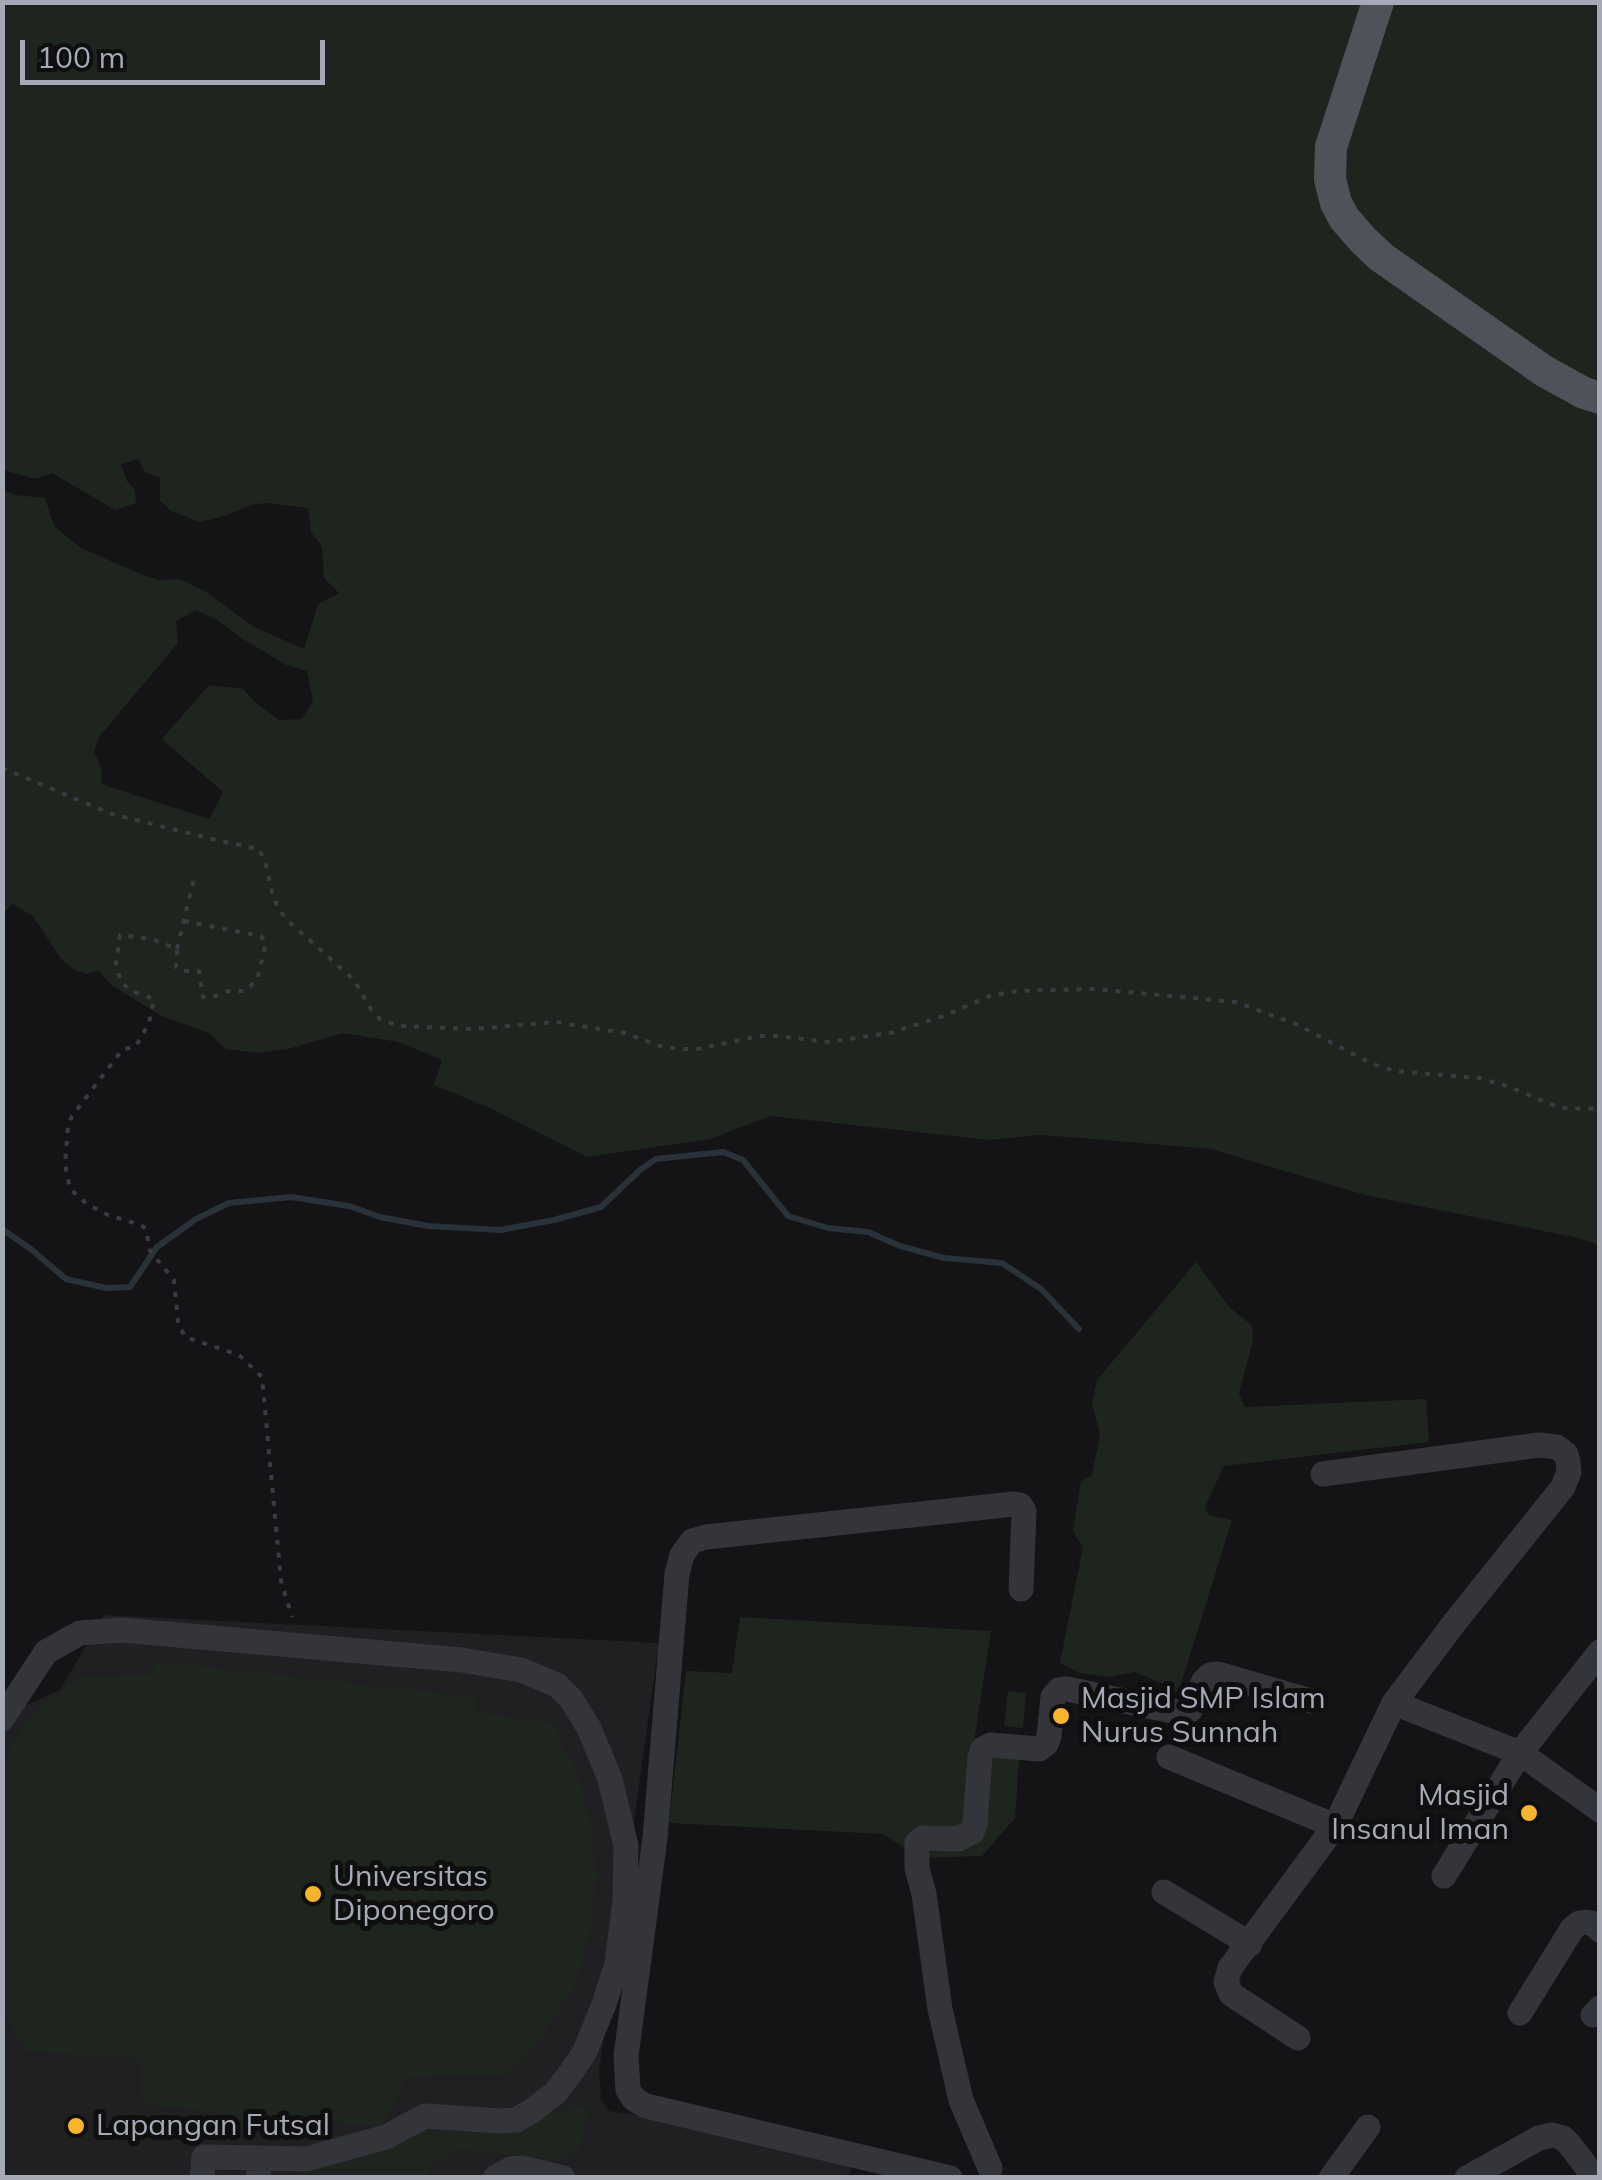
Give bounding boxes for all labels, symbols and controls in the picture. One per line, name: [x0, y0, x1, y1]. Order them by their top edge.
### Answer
scale bar: [25, 20, 330, 82]
text: 100 m: [37, 38, 125, 76]
place label: Masjid SMP Islam Nurus Sunnah: [1081, 1681, 1326, 1752]
marker: Masjid SMP Islam Nurus Sunnah: [1050, 1705, 1072, 1727]
place label: Masjid Insanul Iman: [1331, 1778, 1509, 1848]
marker: Masjid Insanul Iman: [1518, 1802, 1540, 1824]
place label: Universitas Diponegoro: [333, 1859, 495, 1930]
marker: Universitas Diponegoro: [302, 1883, 324, 1905]
place label: Lapangan Futsal: [96, 2108, 330, 2144]
marker: Lapangan Futsal: [65, 2115, 87, 2137]

